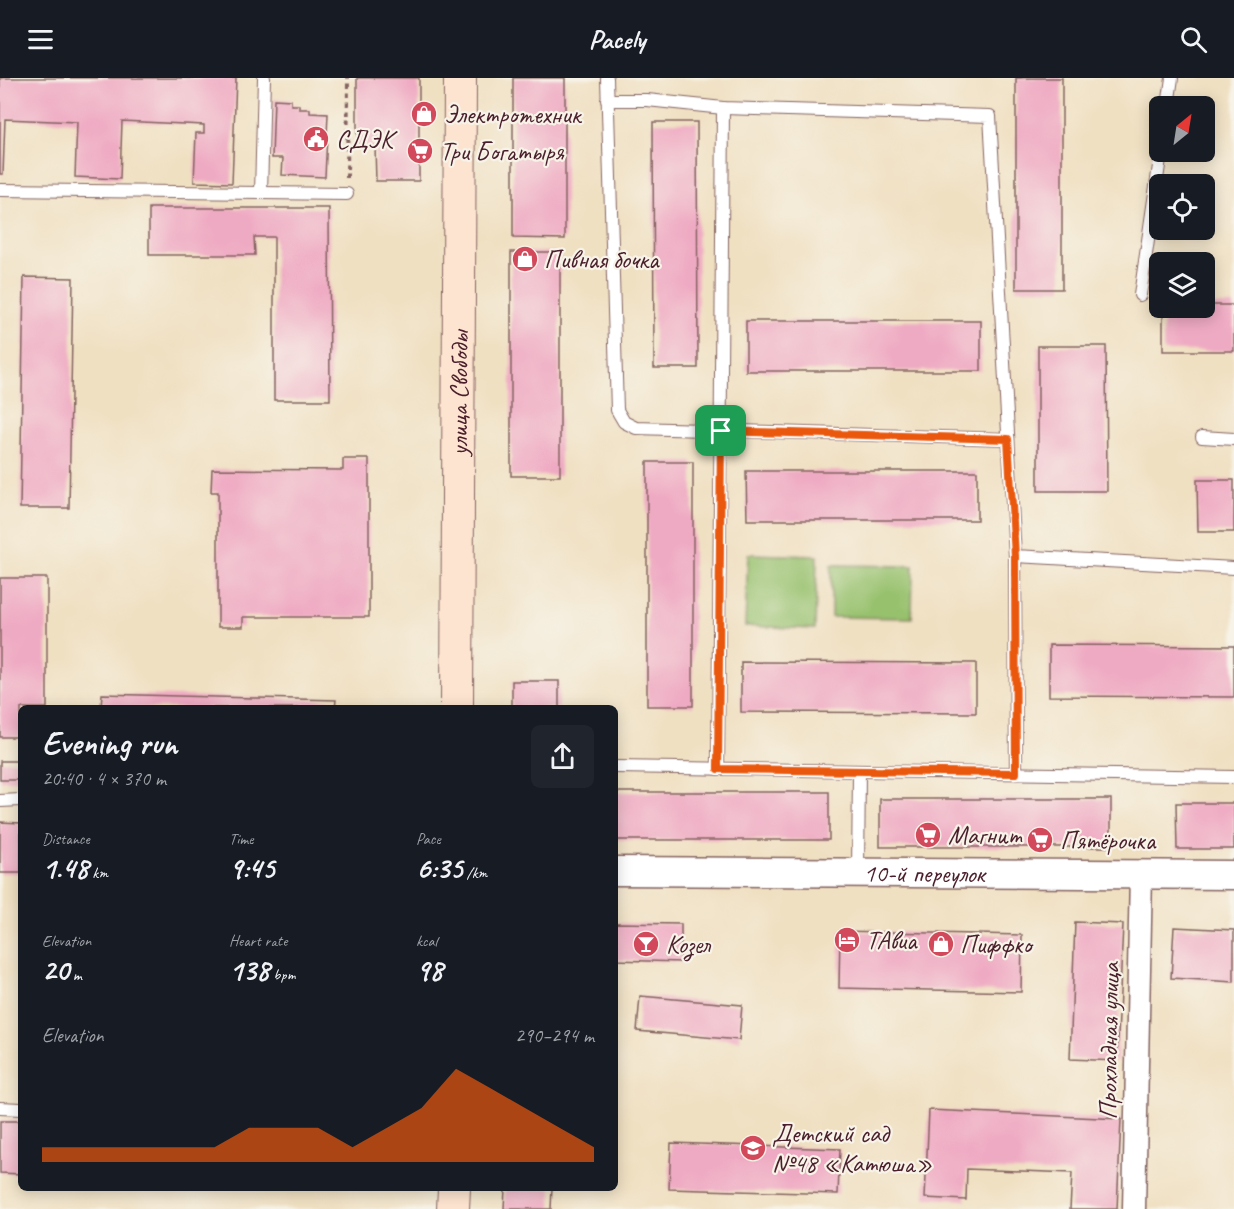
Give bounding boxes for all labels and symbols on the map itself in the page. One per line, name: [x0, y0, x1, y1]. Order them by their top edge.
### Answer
north arrow: [1149, 96, 1215, 162]
place label: Электротехник: [444, 98, 583, 131]
shop icon: Электротехник: [409, 99, 439, 129]
place label: СДЭК: [336, 123, 398, 156]
public building icon: СДЭК: [301, 124, 331, 154]
place label: Три Богатыря: [440, 135, 565, 168]
supermarket icon: Три Богатыря: [405, 136, 435, 166]
place label: Пивная бочка: [544, 243, 660, 276]
shop icon: Пивная бочка: [510, 244, 540, 274]
street label: улица Свободы: [442, 328, 475, 458]
pin: [695, 405, 746, 456]
place label: Магнит: [948, 819, 1023, 852]
supermarket icon: Магнит: [913, 820, 943, 850]
place label: Пятёрочка: [1060, 824, 1157, 857]
supermarket icon: Пятёрочка: [1025, 825, 1055, 855]
street label: 10-й переулок: [863, 856, 987, 890]
place label: ТАвиа: [866, 924, 918, 957]
hotel icon: ТАвиа: [832, 925, 862, 955]
place label: Козел: [666, 928, 712, 962]
place label: Пиффко: [960, 928, 1034, 961]
bar icon: Козел: [631, 929, 661, 959]
shop icon: Пиффко: [926, 929, 956, 959]
street label: Прохладная улица: [1091, 961, 1127, 1120]
place label: Детский сад №48 «Катюша»: [772, 1117, 933, 1180]
school or university icon: Детский сад №48 «Катюша»: [738, 1133, 768, 1163]

